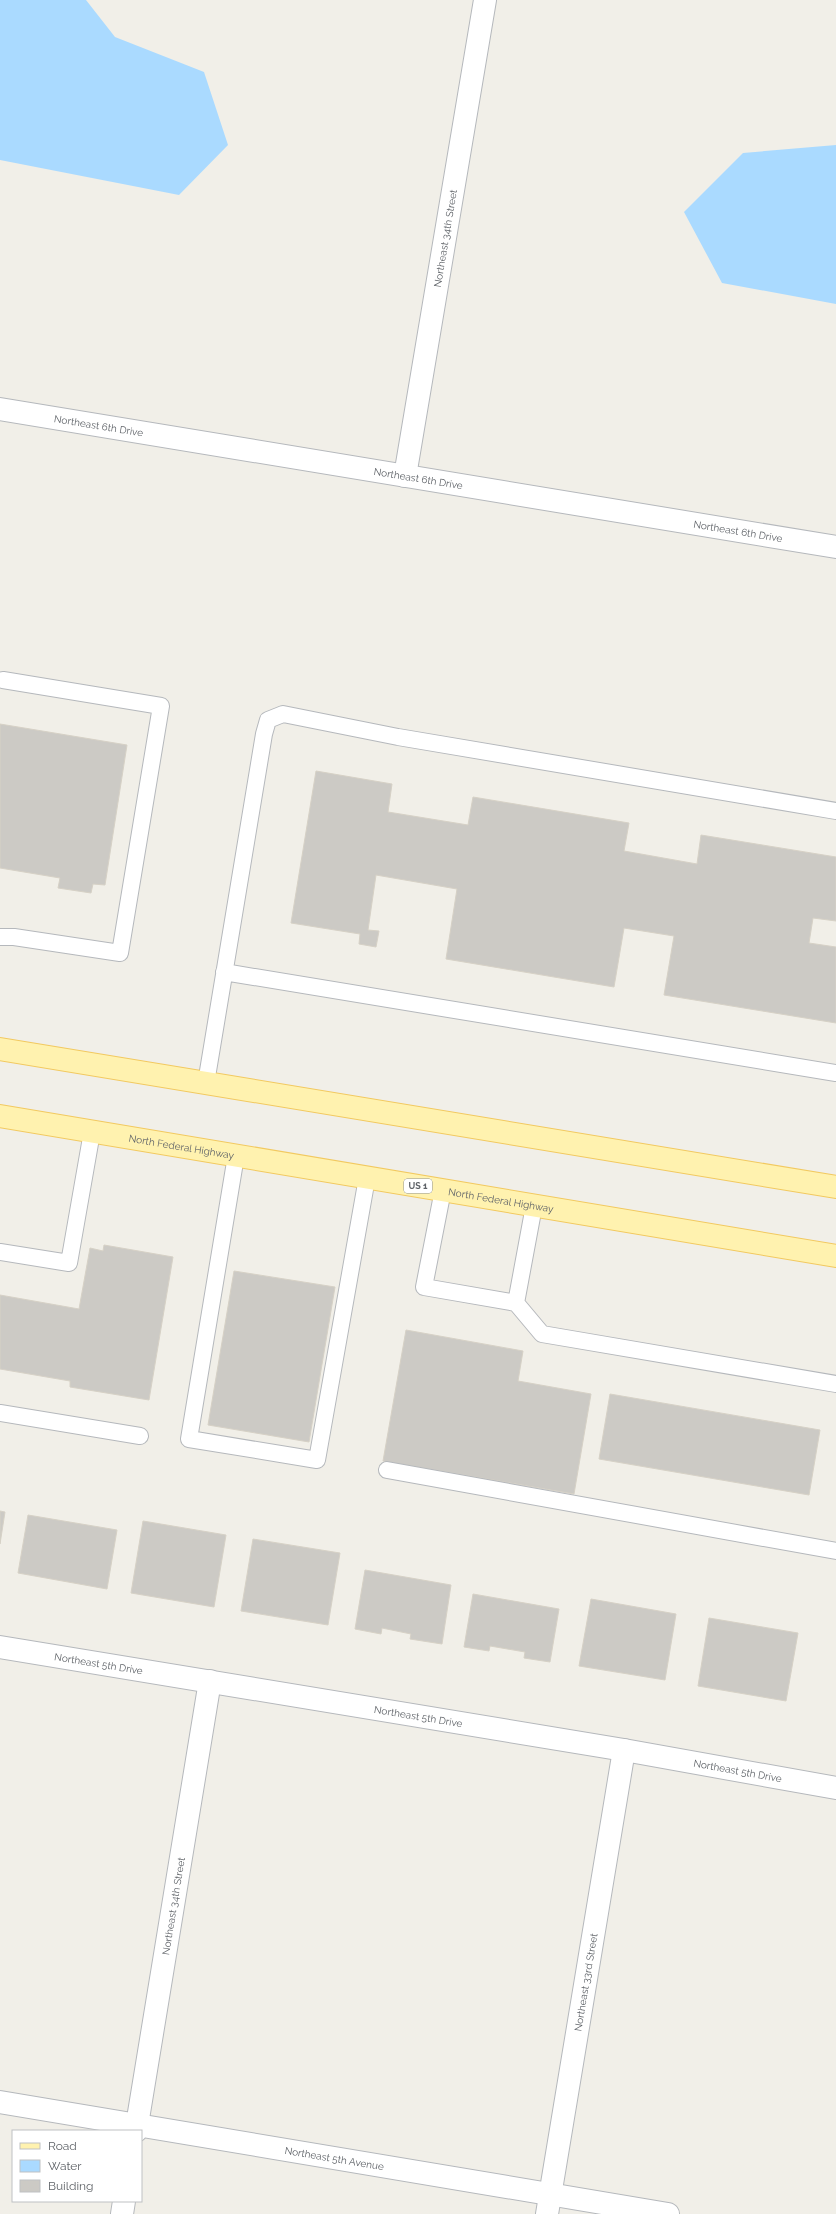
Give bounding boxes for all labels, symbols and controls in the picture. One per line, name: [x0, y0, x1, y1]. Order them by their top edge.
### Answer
street label: Northeast 34th Street: [431, 188, 459, 288]
street label: Northeast 6th Drive: [53, 413, 144, 438]
street label: Northeast 6th Drive: [373, 465, 464, 491]
street label: Northeast 6th Drive: [693, 518, 783, 544]
street label: North Federal Highway: [128, 1132, 236, 1161]
road number: US 1: [404, 1179, 432, 1193]
street label: North Federal Highway: [448, 1186, 555, 1214]
street label: Northeast 5th Drive: [54, 1651, 144, 1676]
street label: Northeast 5th Drive: [373, 1703, 464, 1729]
street label: Northeast 5th Drive: [693, 1757, 783, 1784]
street label: Northeast 34th Street: [160, 1856, 187, 1956]
street label: Northeast 33rd Street: [572, 1932, 599, 2032]
legend: [12, 2130, 142, 2202]
text: Road: [48, 2139, 77, 2153]
street label: Northeast 5th Avenue: [284, 2144, 385, 2172]
text: Water: [48, 2159, 82, 2173]
text: Building: [48, 2179, 94, 2193]

